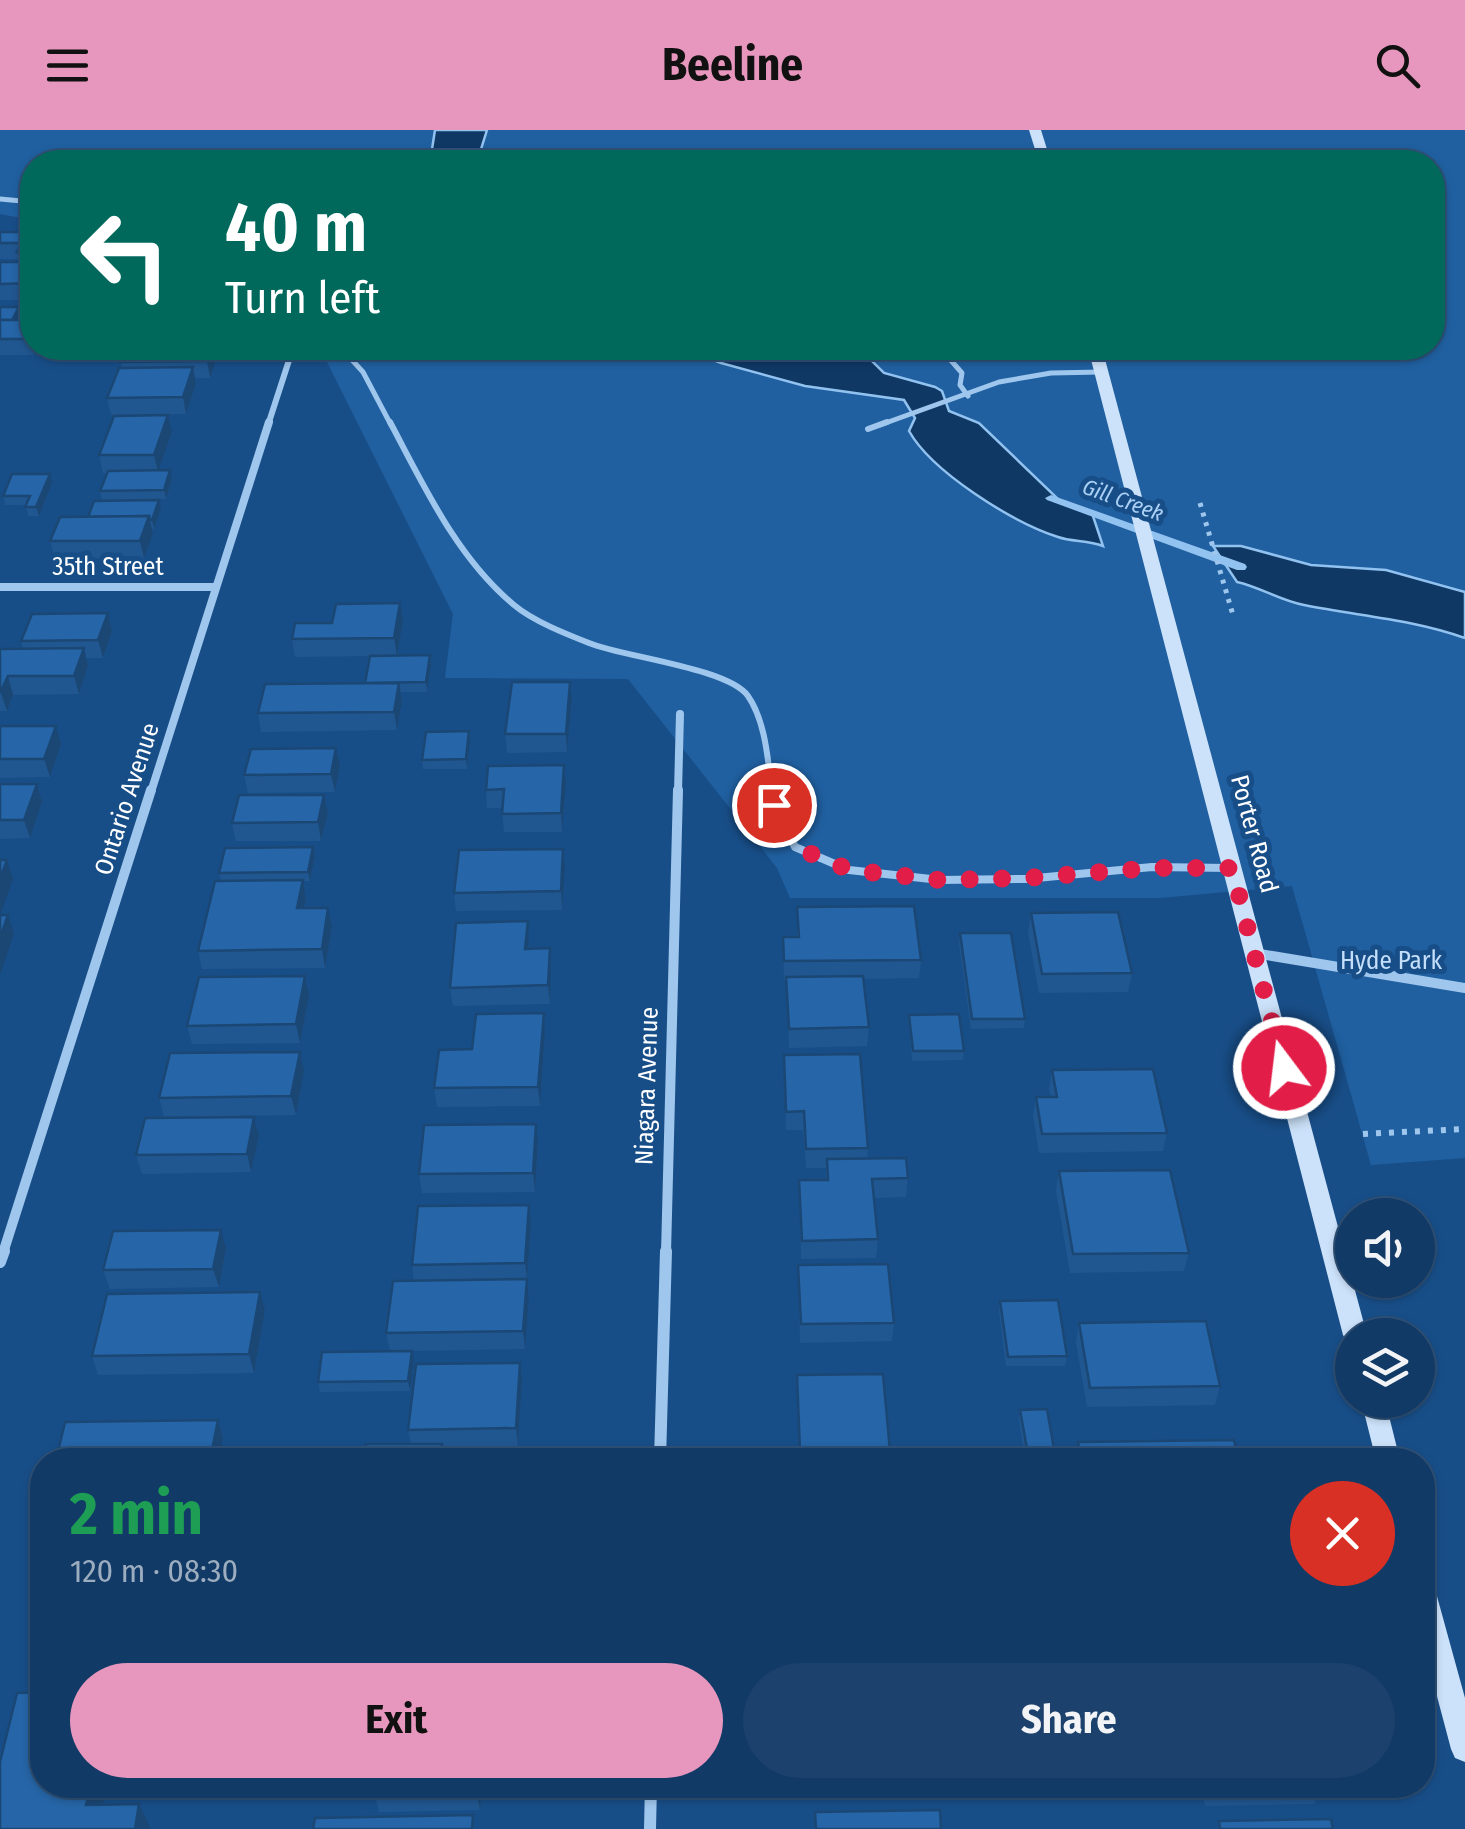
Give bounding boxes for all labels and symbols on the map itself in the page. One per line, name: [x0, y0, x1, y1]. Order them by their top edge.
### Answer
water label: Gill Creek: [1079, 473, 1167, 527]
street label: 35th Street: [52, 552, 164, 582]
street label: Ontario Avenue: [88, 719, 166, 879]
pin: [732, 763, 817, 848]
street label: Porter Road: [1224, 772, 1284, 896]
park label: Hyde Park: [1340, 946, 1442, 976]
street label: Niagara Avenue: [629, 1006, 665, 1166]
position arrow: [1232, 1016, 1336, 1120]

